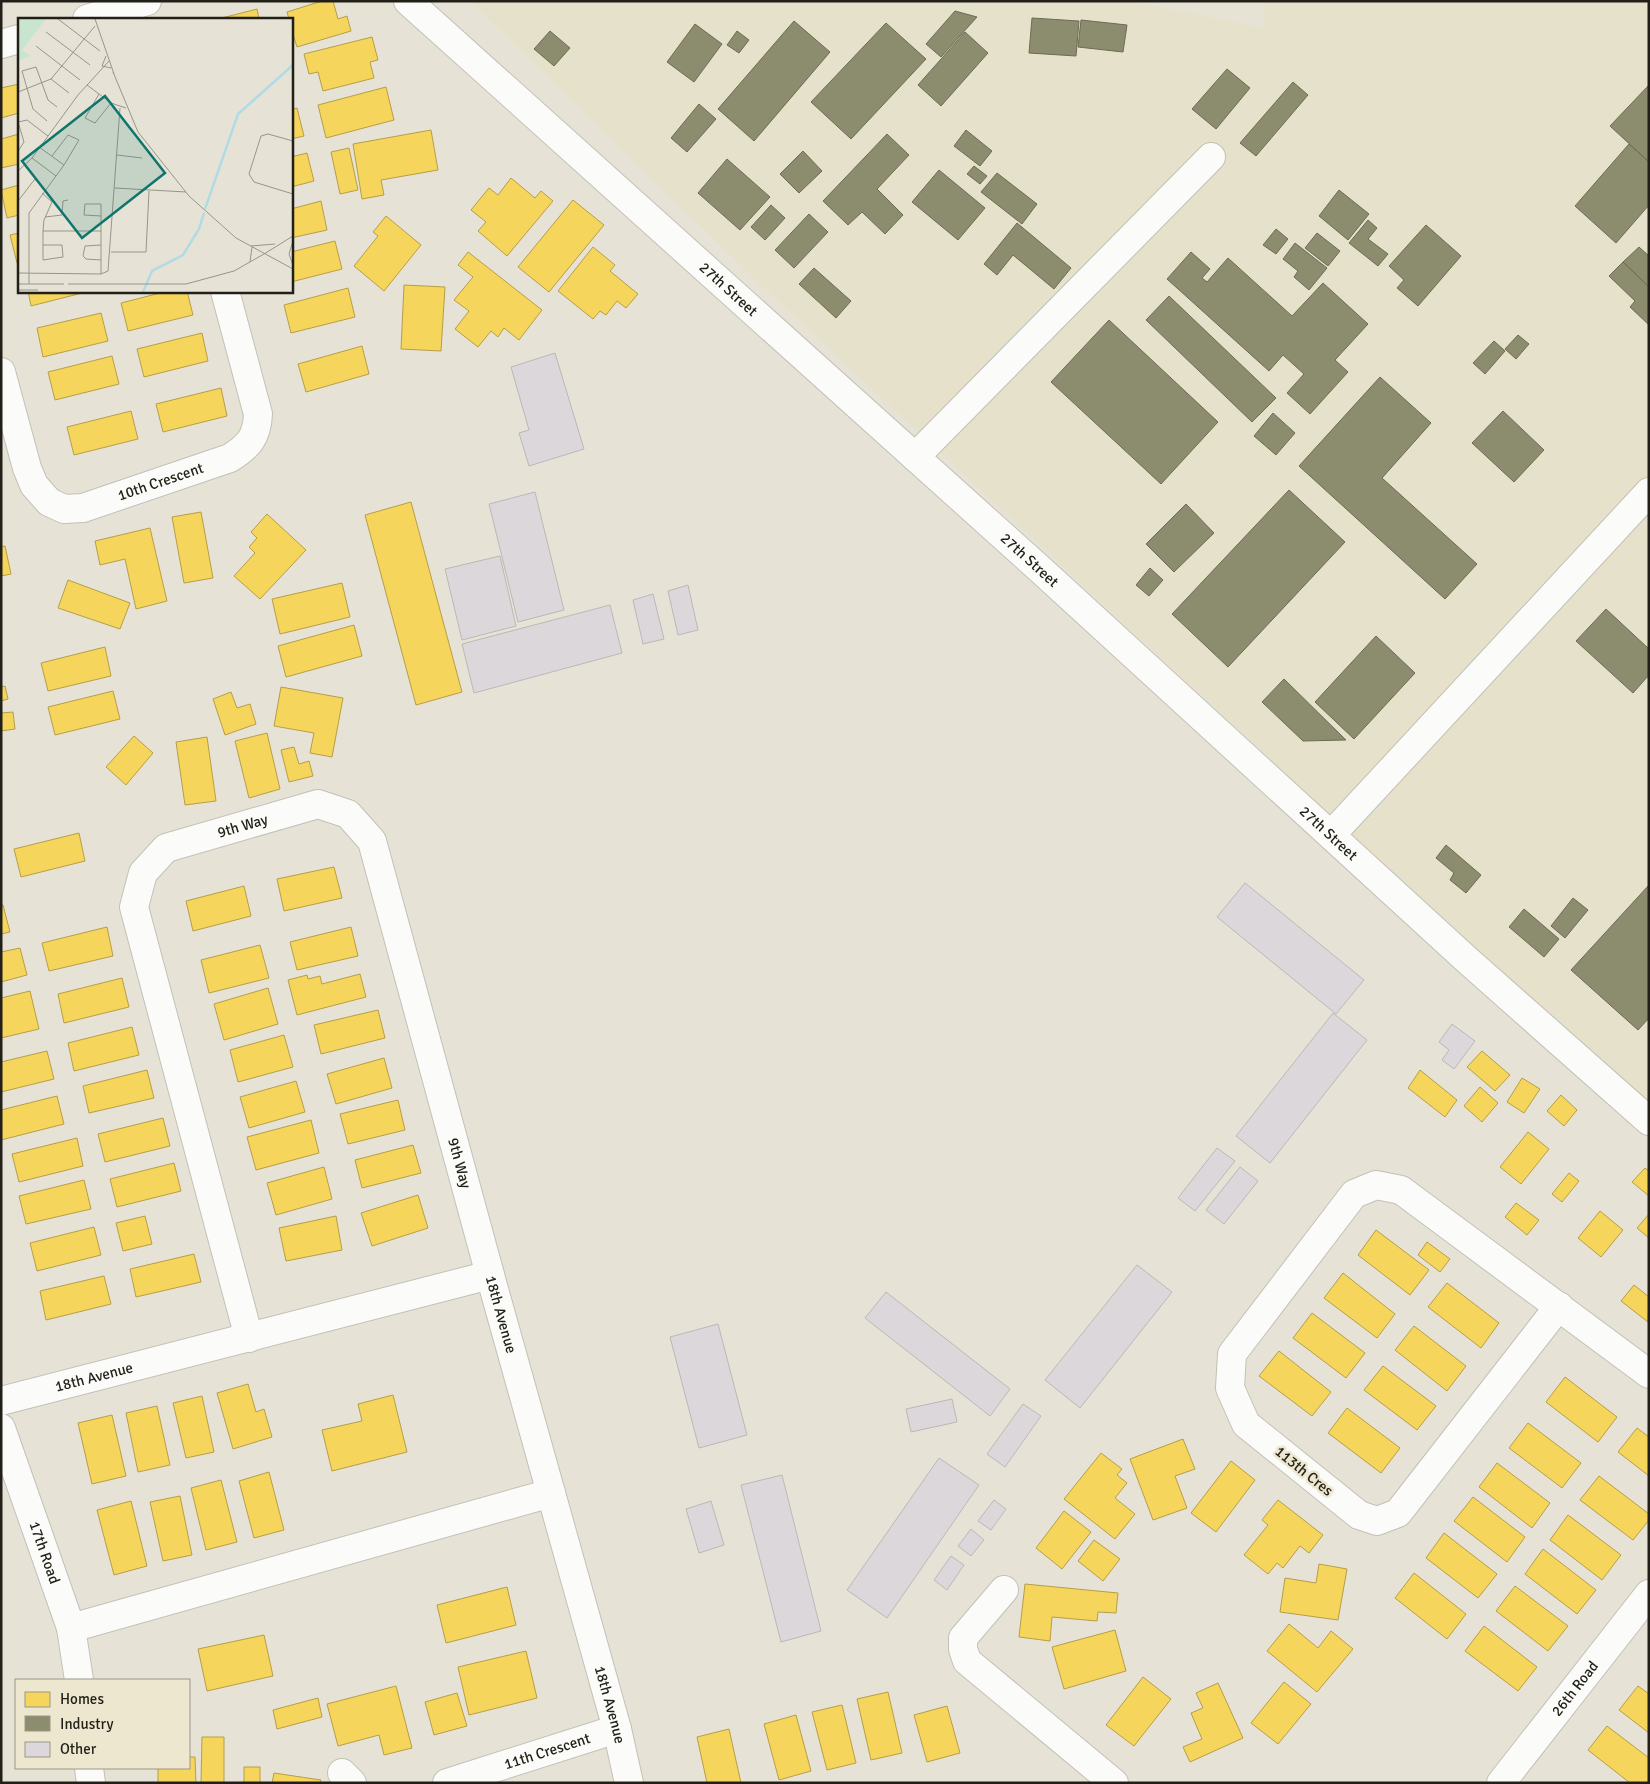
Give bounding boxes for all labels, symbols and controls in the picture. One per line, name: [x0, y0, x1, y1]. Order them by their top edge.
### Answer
inset map: [18, 18, 292, 292]
street label: 27th Street: [696, 258, 761, 320]
street label: 10th Crescent: [115, 459, 206, 505]
street label: 27th Street: [997, 529, 1062, 591]
street label: 27th Street: [1296, 802, 1361, 864]
street label: 9th Way: [215, 810, 270, 842]
street label: 9th Way: [444, 1136, 475, 1190]
street label: 18th Avenue: [482, 1274, 520, 1355]
street label: 18th Avenue: [53, 1358, 135, 1396]
street label: 113th Cres: [1271, 1442, 1337, 1500]
street label: 17th Road: [25, 1519, 64, 1586]
street label: 26th Road: [1548, 1657, 1602, 1720]
street label: 18th Avenue: [591, 1664, 629, 1745]
legend: [15, 1679, 190, 1769]
text: Homes: [60, 1690, 104, 1708]
text: Industry: [60, 1715, 113, 1733]
street label: 11th Crescent: [502, 1729, 592, 1773]
text: Other: [60, 1740, 97, 1758]

